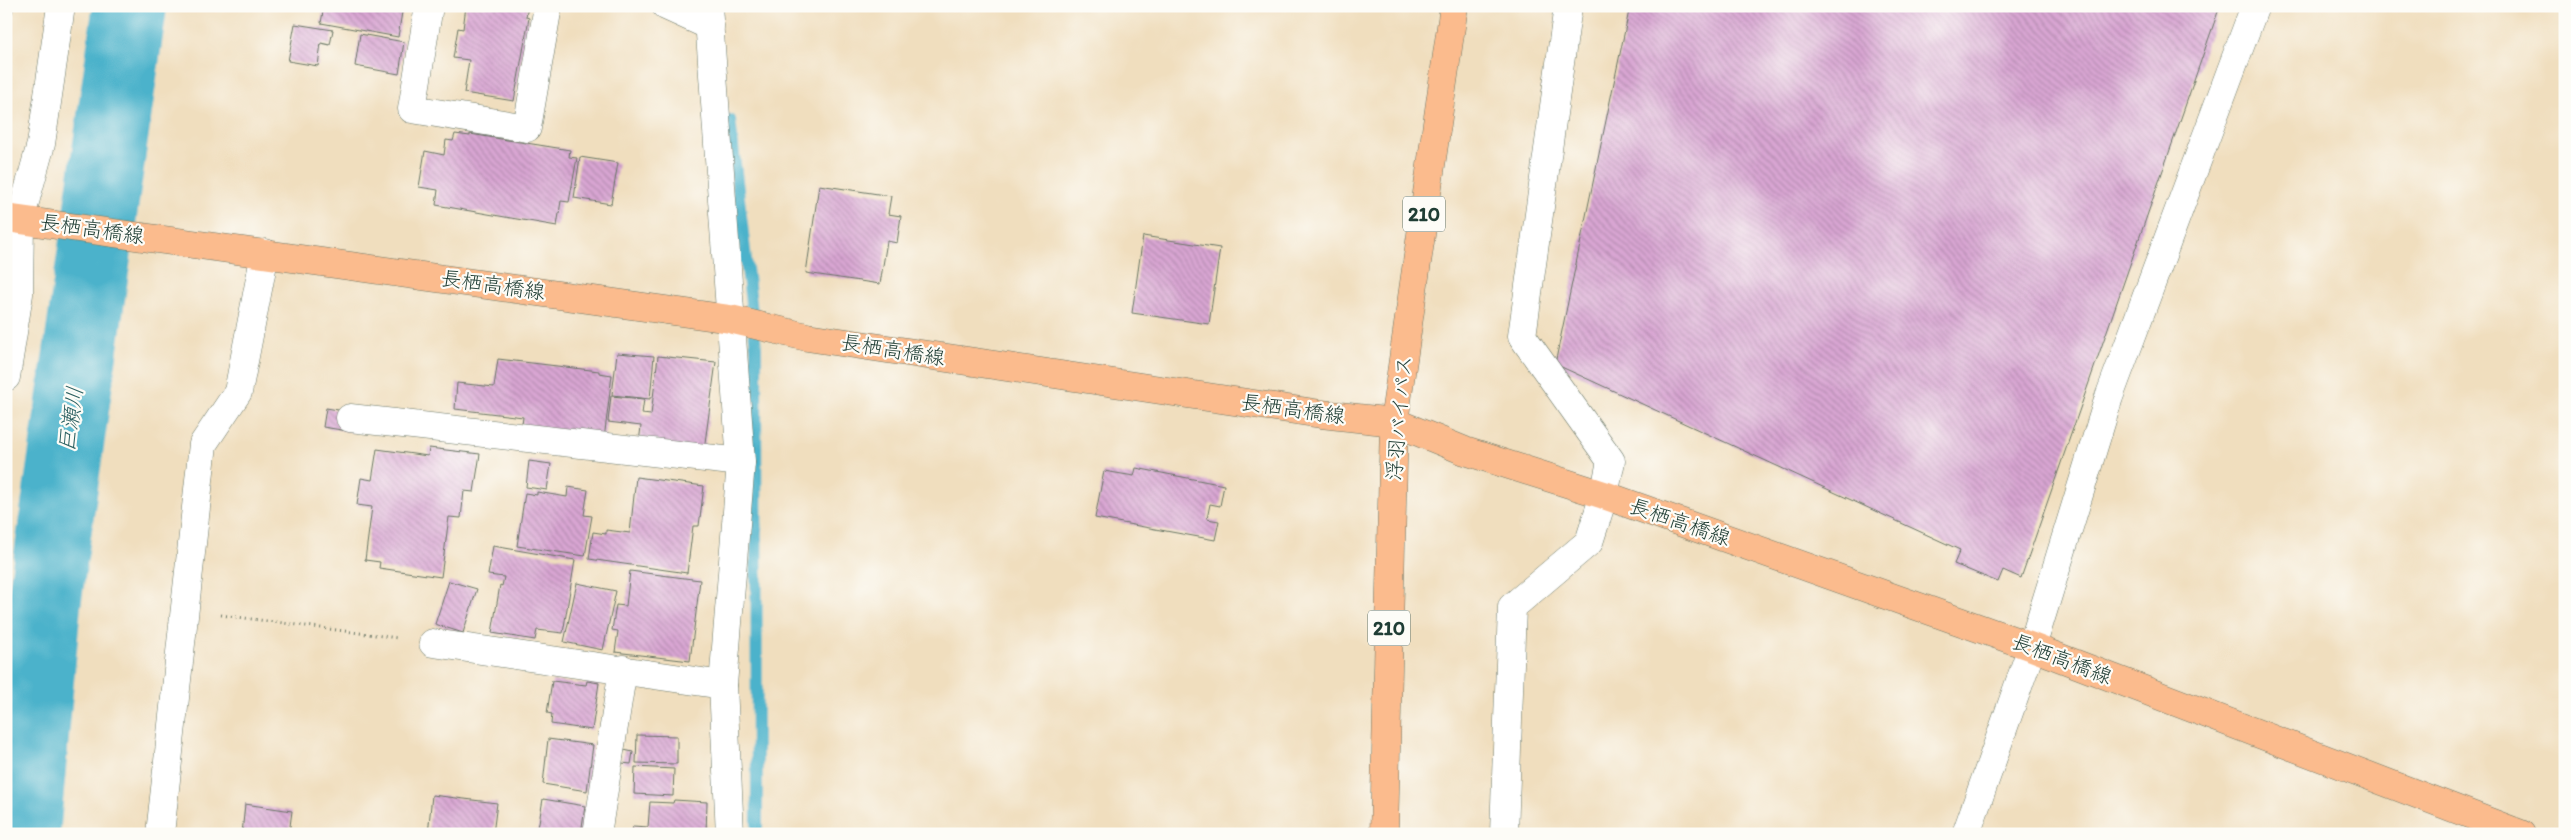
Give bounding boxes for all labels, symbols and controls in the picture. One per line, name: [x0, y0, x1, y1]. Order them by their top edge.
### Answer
road number: 210: [1403, 196, 1445, 232]
street label: 長栖高橋線: [38, 209, 146, 248]
street label: 長栖高橋線: [439, 265, 547, 304]
street label: 長栖高橋線: [839, 329, 947, 370]
street label: 浮羽バイパス: [1381, 354, 1416, 482]
water label: 巨瀬川: [53, 385, 88, 454]
street label: 長栖高橋線: [1239, 389, 1347, 428]
street label: 長栖高橋線: [1626, 493, 1734, 550]
road number: 210: [1368, 610, 1410, 646]
street label: 長栖高橋線: [2009, 628, 2116, 689]

